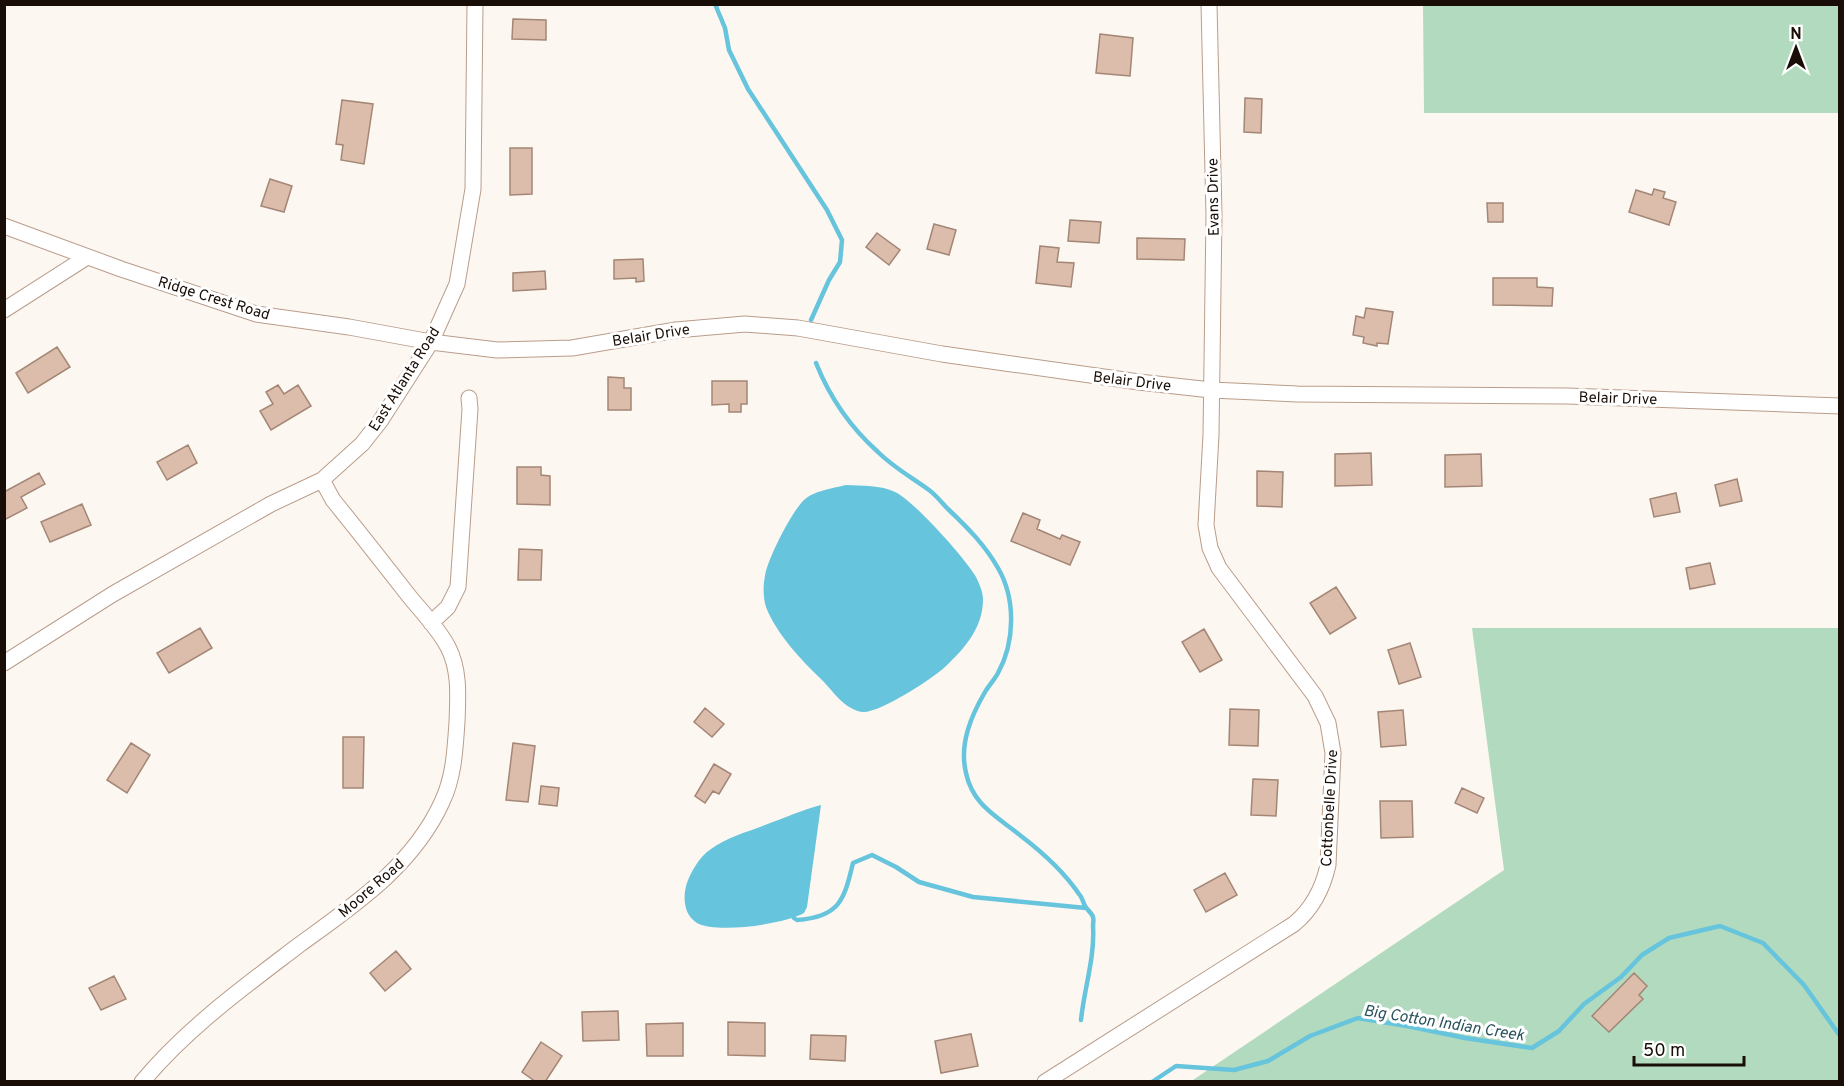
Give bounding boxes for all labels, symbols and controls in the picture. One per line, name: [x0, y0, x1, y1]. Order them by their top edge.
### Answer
north arrow: [1766, 18, 1826, 78]
text: N: [1790, 25, 1802, 45]
street label: Evans Drive: [1204, 158, 1225, 236]
street label: Ridge Crest Road: [155, 273, 272, 325]
street label: Belair Drive: [611, 321, 692, 352]
street label: East Atlanta Road: [366, 324, 445, 436]
street label: Belair Drive: [1092, 368, 1172, 397]
street label: Belair Drive: [1578, 389, 1658, 410]
street label: Cottonbelle Drive: [1318, 749, 1343, 867]
street label: Moore Road: [335, 855, 409, 923]
water label: Big Cotton Indian Creek: [1362, 1001, 1526, 1047]
scale bar: [1634, 1029, 1744, 1067]
text: 50 m: [1643, 1040, 1685, 1063]

